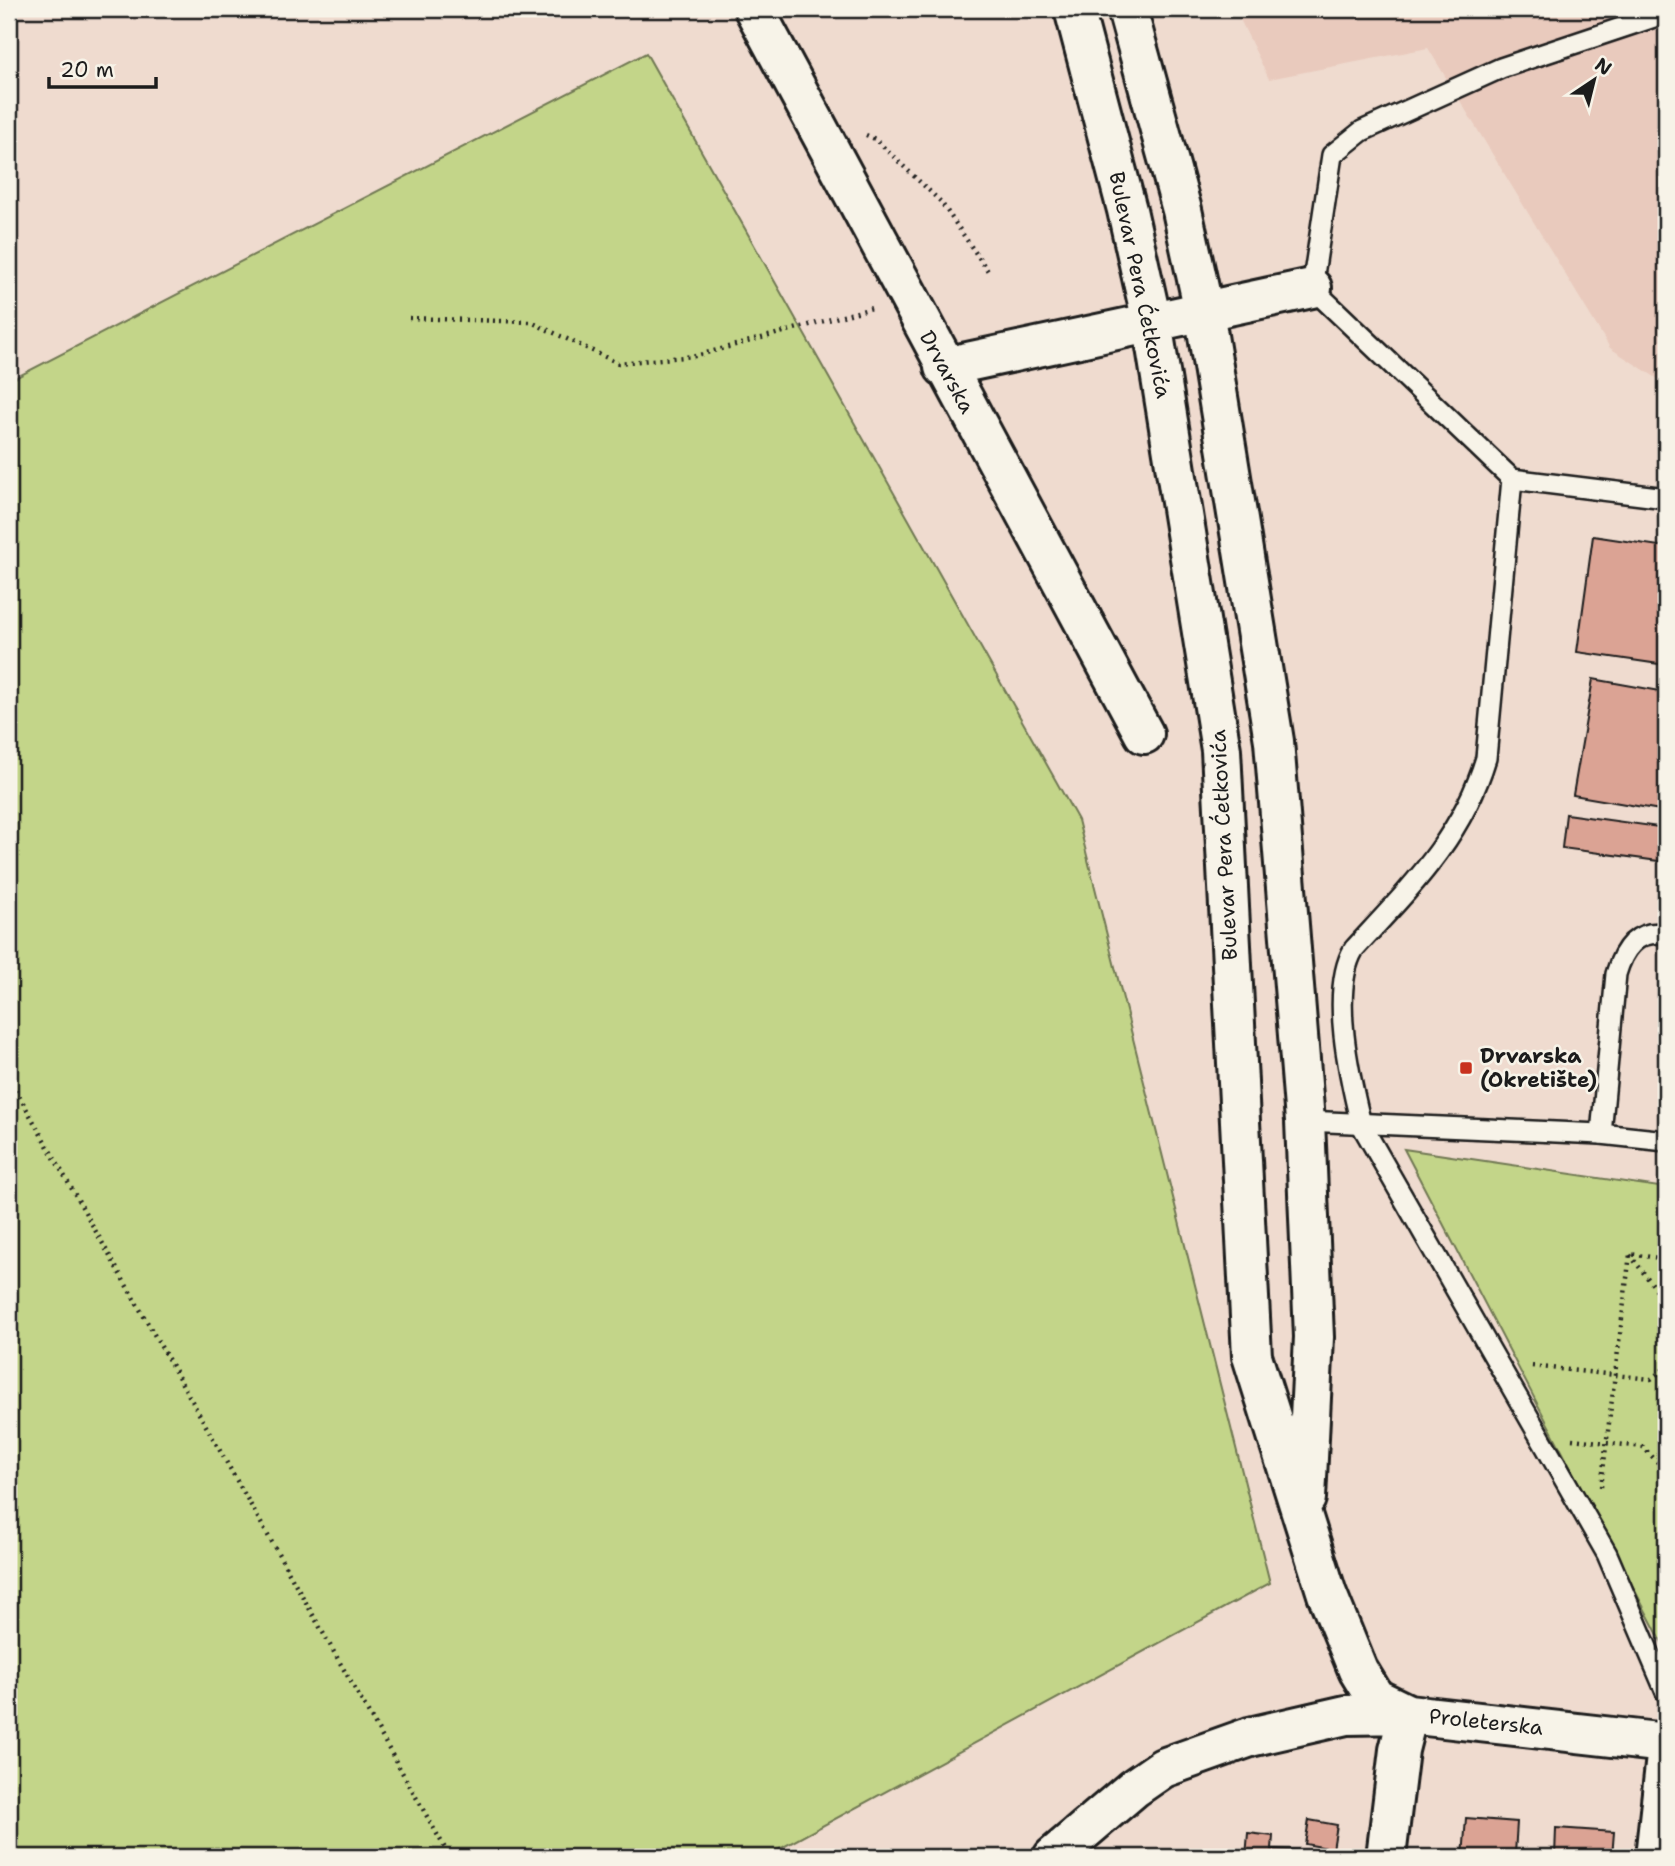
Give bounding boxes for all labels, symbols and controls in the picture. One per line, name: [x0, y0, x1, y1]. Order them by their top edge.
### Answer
scale bar: [49, 46, 156, 90]
north arrow: [1560, 46, 1630, 116]
text: N: [1590, 52, 1617, 81]
text: 20 m: [60, 56, 114, 84]
street label: Bulevar Pera Ćetkovića: [1102, 169, 1179, 401]
street label: Drvarska: [913, 326, 981, 418]
street label: Bulevar Pera Ćetkovića: [1203, 729, 1244, 961]
place label: Drvarska (Okretište): [1480, 1042, 1597, 1094]
marker: Drvarska (Okretište): [1458, 1060, 1474, 1076]
street label: Proleterska: [1427, 1702, 1545, 1742]

